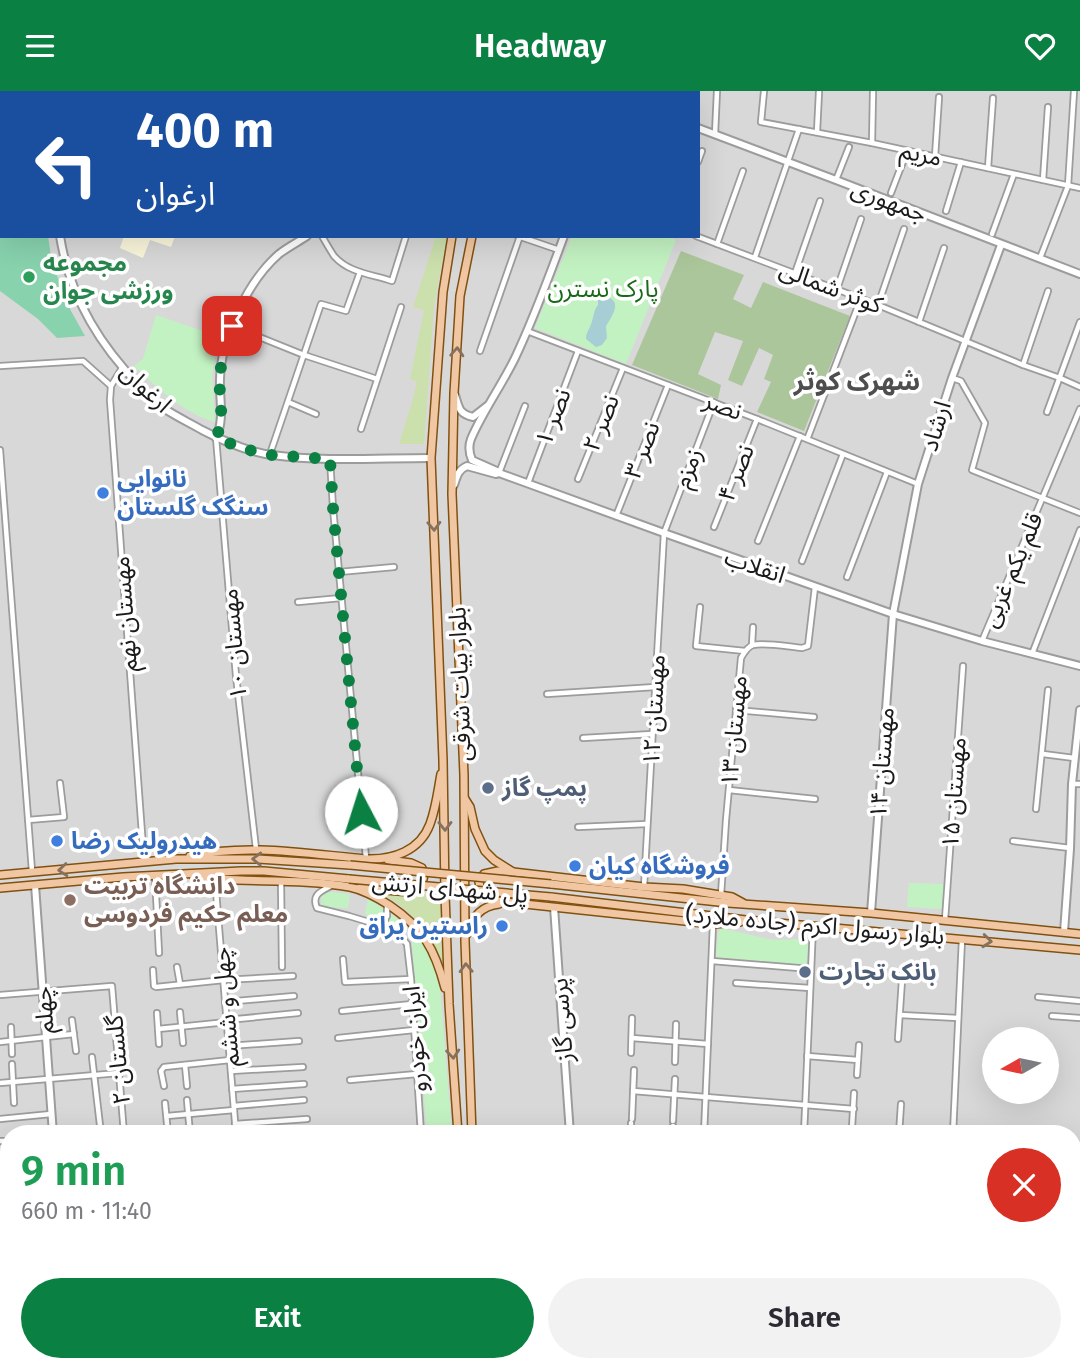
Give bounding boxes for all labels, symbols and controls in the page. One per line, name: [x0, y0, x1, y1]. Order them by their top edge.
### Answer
icon: menu: [21, 27, 59, 65]
text: Headway: [474, 27, 606, 65]
icon: heart: [1021, 27, 1059, 65]
text: 400 m: [136, 101, 274, 160]
icon: left: [21, 119, 112, 210]
street label: مریم: [897, 136, 944, 175]
street label: جمهوری: [847, 174, 931, 228]
text: ارغوان: [136, 175, 215, 213]
place label: مجموعه ورزشی جوان: [43, 249, 174, 305]
street label: کوثر شمالی: [776, 255, 887, 320]
marker: مجموعه ورزشی جوان: [21, 269, 37, 285]
park label: پارک نسترن: [547, 275, 659, 304]
pin: [202, 296, 262, 356]
icon: arrive: [213, 307, 251, 345]
one-way arrow: [449, 346, 464, 357]
street label: ارغوان: [115, 357, 177, 419]
district label: شهرک کوثر: [793, 366, 920, 397]
street label: نصر ۱: [529, 385, 577, 449]
street label: نصر: [699, 386, 746, 426]
street label: نصر ۲: [577, 390, 625, 456]
street label: ارشاد: [915, 397, 957, 455]
street label: نصر ۳: [618, 418, 666, 482]
street label: نصر ۴: [712, 440, 760, 506]
street label: زمزم: [668, 444, 712, 493]
place label: نانوایی سنگک گلستان: [117, 465, 269, 521]
marker: نانوایی سنگک گلستان: [95, 485, 111, 501]
street label: قلم یکم غربی: [975, 508, 1051, 633]
one-way arrow: [426, 520, 441, 531]
street label: انقلاب: [721, 543, 789, 589]
street label: مهستان نهم: [107, 555, 146, 673]
street label: مهستان ۱۰: [215, 587, 253, 701]
street label: بلوار بیات شرقی: [443, 606, 477, 762]
street label: مهستان ۱۲: [637, 654, 671, 766]
street label: مهستان ۱۳: [715, 674, 753, 788]
street label: مهستان ۱۴: [864, 706, 900, 820]
street label: مهستان ۱۵: [936, 736, 972, 850]
place label: پمپ گاز: [501, 774, 587, 804]
position arrow: [324, 775, 398, 849]
marker: پمپ گاز: [480, 780, 496, 796]
one-way arrow: [437, 822, 453, 832]
place label: هیدرولیک رضا: [71, 827, 217, 855]
marker: هیدرولیک رضا: [49, 833, 65, 849]
one-way arrow: [252, 852, 263, 867]
place label: فروشگاه کیان: [589, 852, 730, 880]
marker: فروشگاه کیان: [567, 858, 583, 874]
one-way arrow: [57, 862, 68, 877]
street label: پل شهدای ارتش: [371, 867, 529, 910]
place label: دانشگاه تربیت معلم حکیم فردوسی: [84, 872, 288, 931]
marker: دانشگاه تربیت معلم حکیم فردوسی: [62, 892, 78, 908]
street label: بلوار رسول اکرم (جاده ملارد): [684, 900, 946, 954]
place label: راستین یراق: [359, 912, 488, 940]
marker: راستین یراق: [494, 918, 510, 934]
one-way arrow: [982, 933, 993, 948]
street label: چهل و ششم: [207, 946, 248, 1068]
place label: بانک تجارت: [819, 958, 937, 986]
one-way arrow: [458, 962, 473, 973]
marker: بانک تجارت: [797, 964, 813, 980]
street label: پرسی گاز: [545, 977, 580, 1064]
street label: چهلم: [28, 985, 63, 1034]
street label: ایران خودرو: [397, 985, 433, 1093]
street label: گلستان ۲: [100, 1013, 136, 1106]
north arrow: [982, 1027, 1059, 1104]
map controls: [982, 1027, 1059, 1104]
one-way arrow: [445, 1049, 460, 1060]
text: 9 min: [21, 1146, 126, 1196]
button: close: [987, 1148, 1061, 1222]
text: 660 m · 11:40: [21, 1197, 152, 1225]
button: Exit: [21, 1278, 534, 1358]
button: Share: [548, 1278, 1061, 1358]

